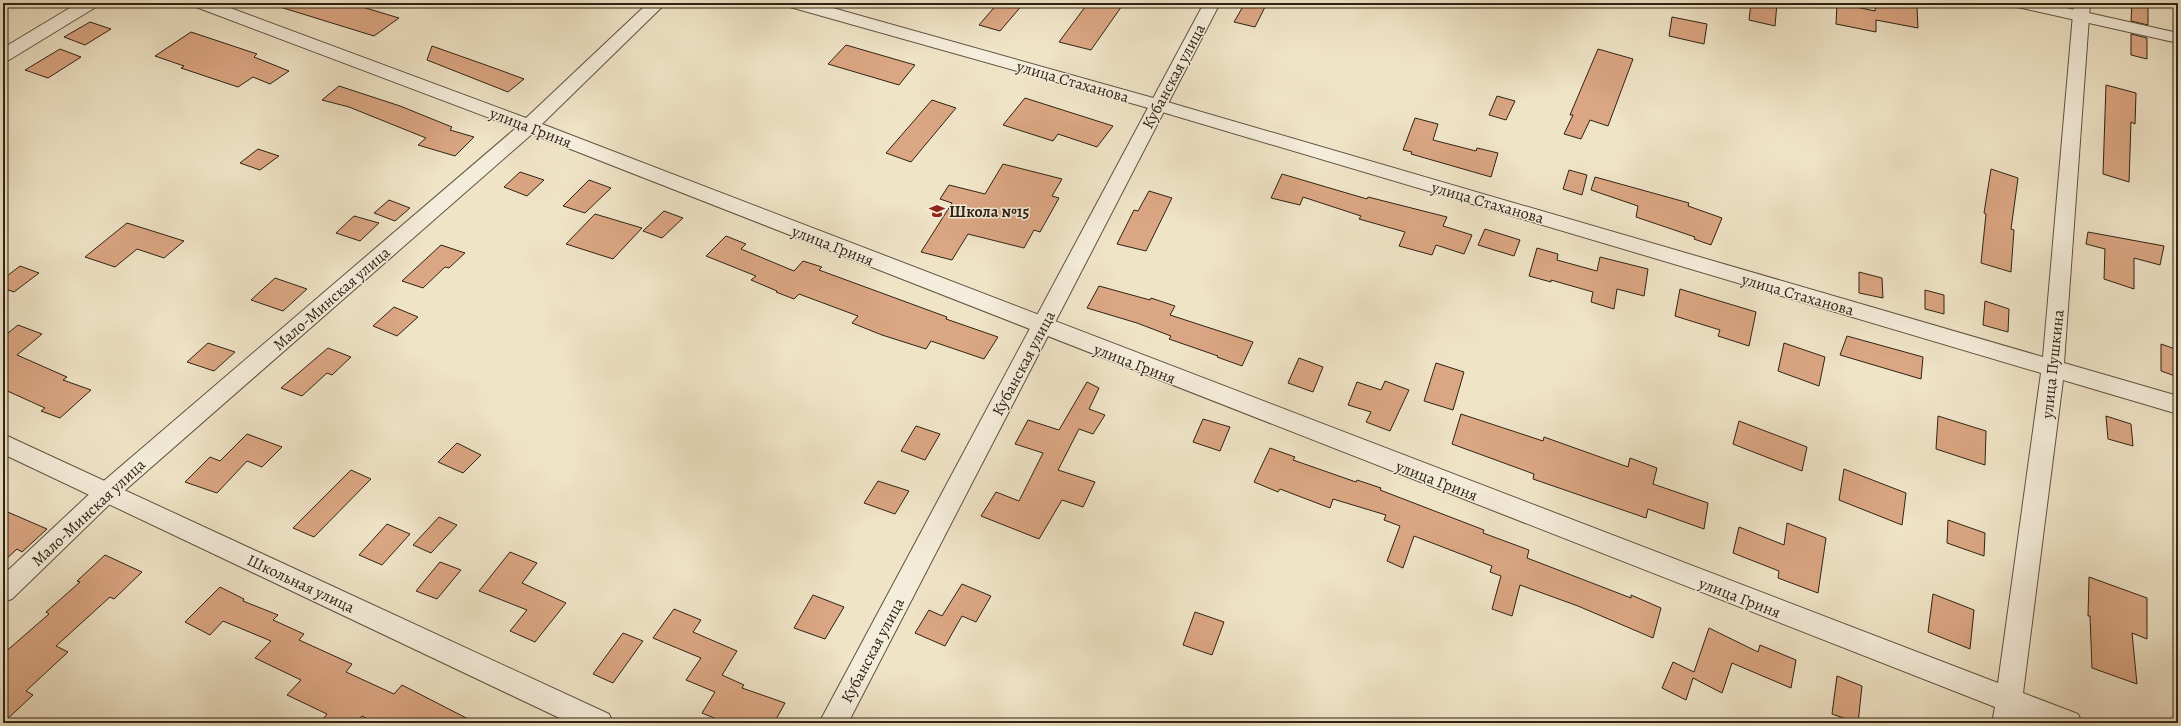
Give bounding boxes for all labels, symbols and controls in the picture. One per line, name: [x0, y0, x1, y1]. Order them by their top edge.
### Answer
street label: Кубанская улица: [1137, 20, 1211, 133]
street label: улица Стаханова: [1013, 55, 1132, 109]
street label: улица Гриня: [486, 102, 575, 154]
street label: улица Стаханова: [1428, 176, 1547, 230]
place label: Школа №15: [949, 201, 1030, 223]
school or university icon: Школа №15: [928, 202, 946, 220]
street label: улица Гриня: [788, 220, 877, 272]
street label: Мало-Минская улица: [268, 241, 395, 356]
street label: улица Стаханова: [1738, 268, 1857, 322]
street label: Кубанская улица: [987, 307, 1061, 420]
street label: улица Пушкина: [2036, 308, 2070, 421]
street label: улица Гриня: [1090, 338, 1179, 390]
street label: Мало-Минская улица: [27, 454, 151, 571]
street label: улица Гриня: [1392, 455, 1481, 507]
street label: Школьная улица: [243, 549, 359, 619]
street label: улица Гриня: [1695, 572, 1784, 624]
street label: Кубанская улица: [836, 594, 910, 707]

